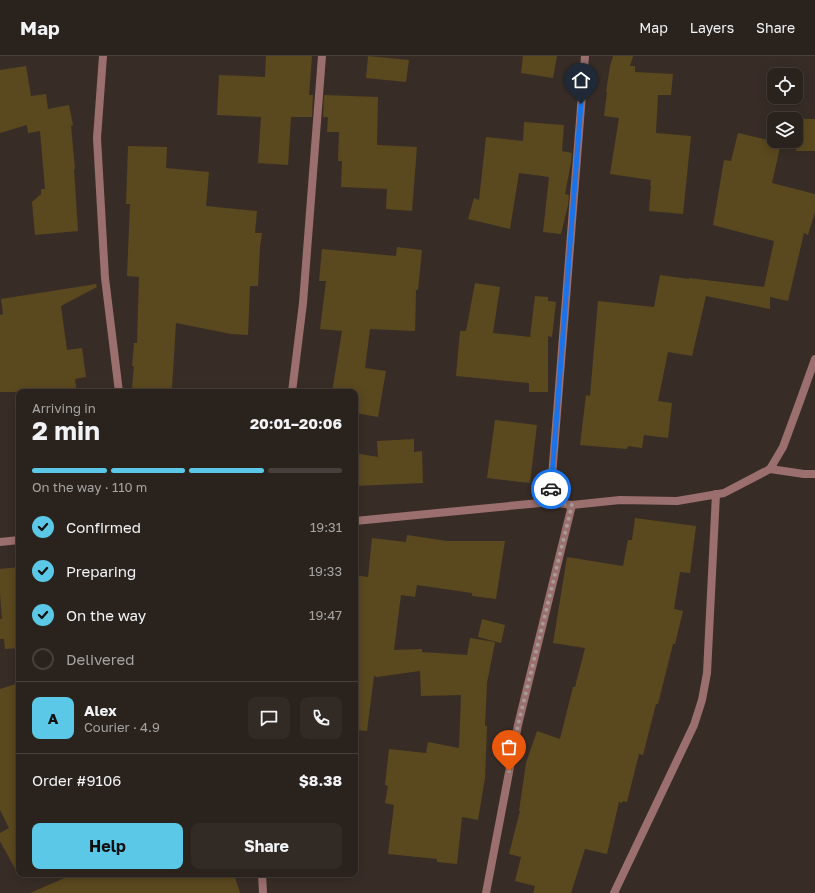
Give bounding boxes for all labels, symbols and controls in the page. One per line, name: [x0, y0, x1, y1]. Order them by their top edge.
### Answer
text: Map: [20, 16, 60, 39]
text: Map: [639, 19, 668, 36]
text: Layers: [690, 19, 734, 36]
text: Share: [756, 19, 795, 36]
pin: [564, 63, 598, 104]
map controls: [767, 68, 803, 148]
button: locate: [767, 68, 803, 104]
icon: home: [570, 69, 592, 91]
button: layers: [767, 112, 803, 148]
text: Arriving in: [32, 400, 96, 416]
text: 20:01–20:06: [250, 414, 342, 432]
text: 2 min: [32, 415, 100, 446]
courier: [531, 469, 571, 509]
icon: car: [540, 478, 562, 500]
text: On the way · 110 m: [32, 479, 147, 495]
icon: check: [32, 516, 54, 538]
text: Confirmed: [66, 518, 141, 536]
text: 19:31: [310, 519, 342, 535]
icon: check: [32, 560, 54, 582]
text: Preparing: [66, 562, 136, 580]
text: 19:33: [309, 563, 342, 579]
icon: check: [32, 604, 54, 626]
text: On the way: [66, 606, 146, 624]
text: 19:47: [309, 607, 342, 623]
text: Delivered: [66, 650, 134, 668]
button: chat: [248, 697, 290, 739]
button: phone: [300, 697, 342, 739]
text: Alex: [84, 701, 117, 719]
text: A: [48, 709, 58, 727]
text: Courier · 4.9: [84, 719, 160, 735]
pin: [492, 730, 526, 771]
icon: bag: [498, 736, 520, 758]
text: Order #9106: [32, 771, 121, 789]
text: $8.38: [299, 771, 342, 789]
button: Help: [32, 823, 183, 869]
button: Share: [191, 823, 342, 869]

